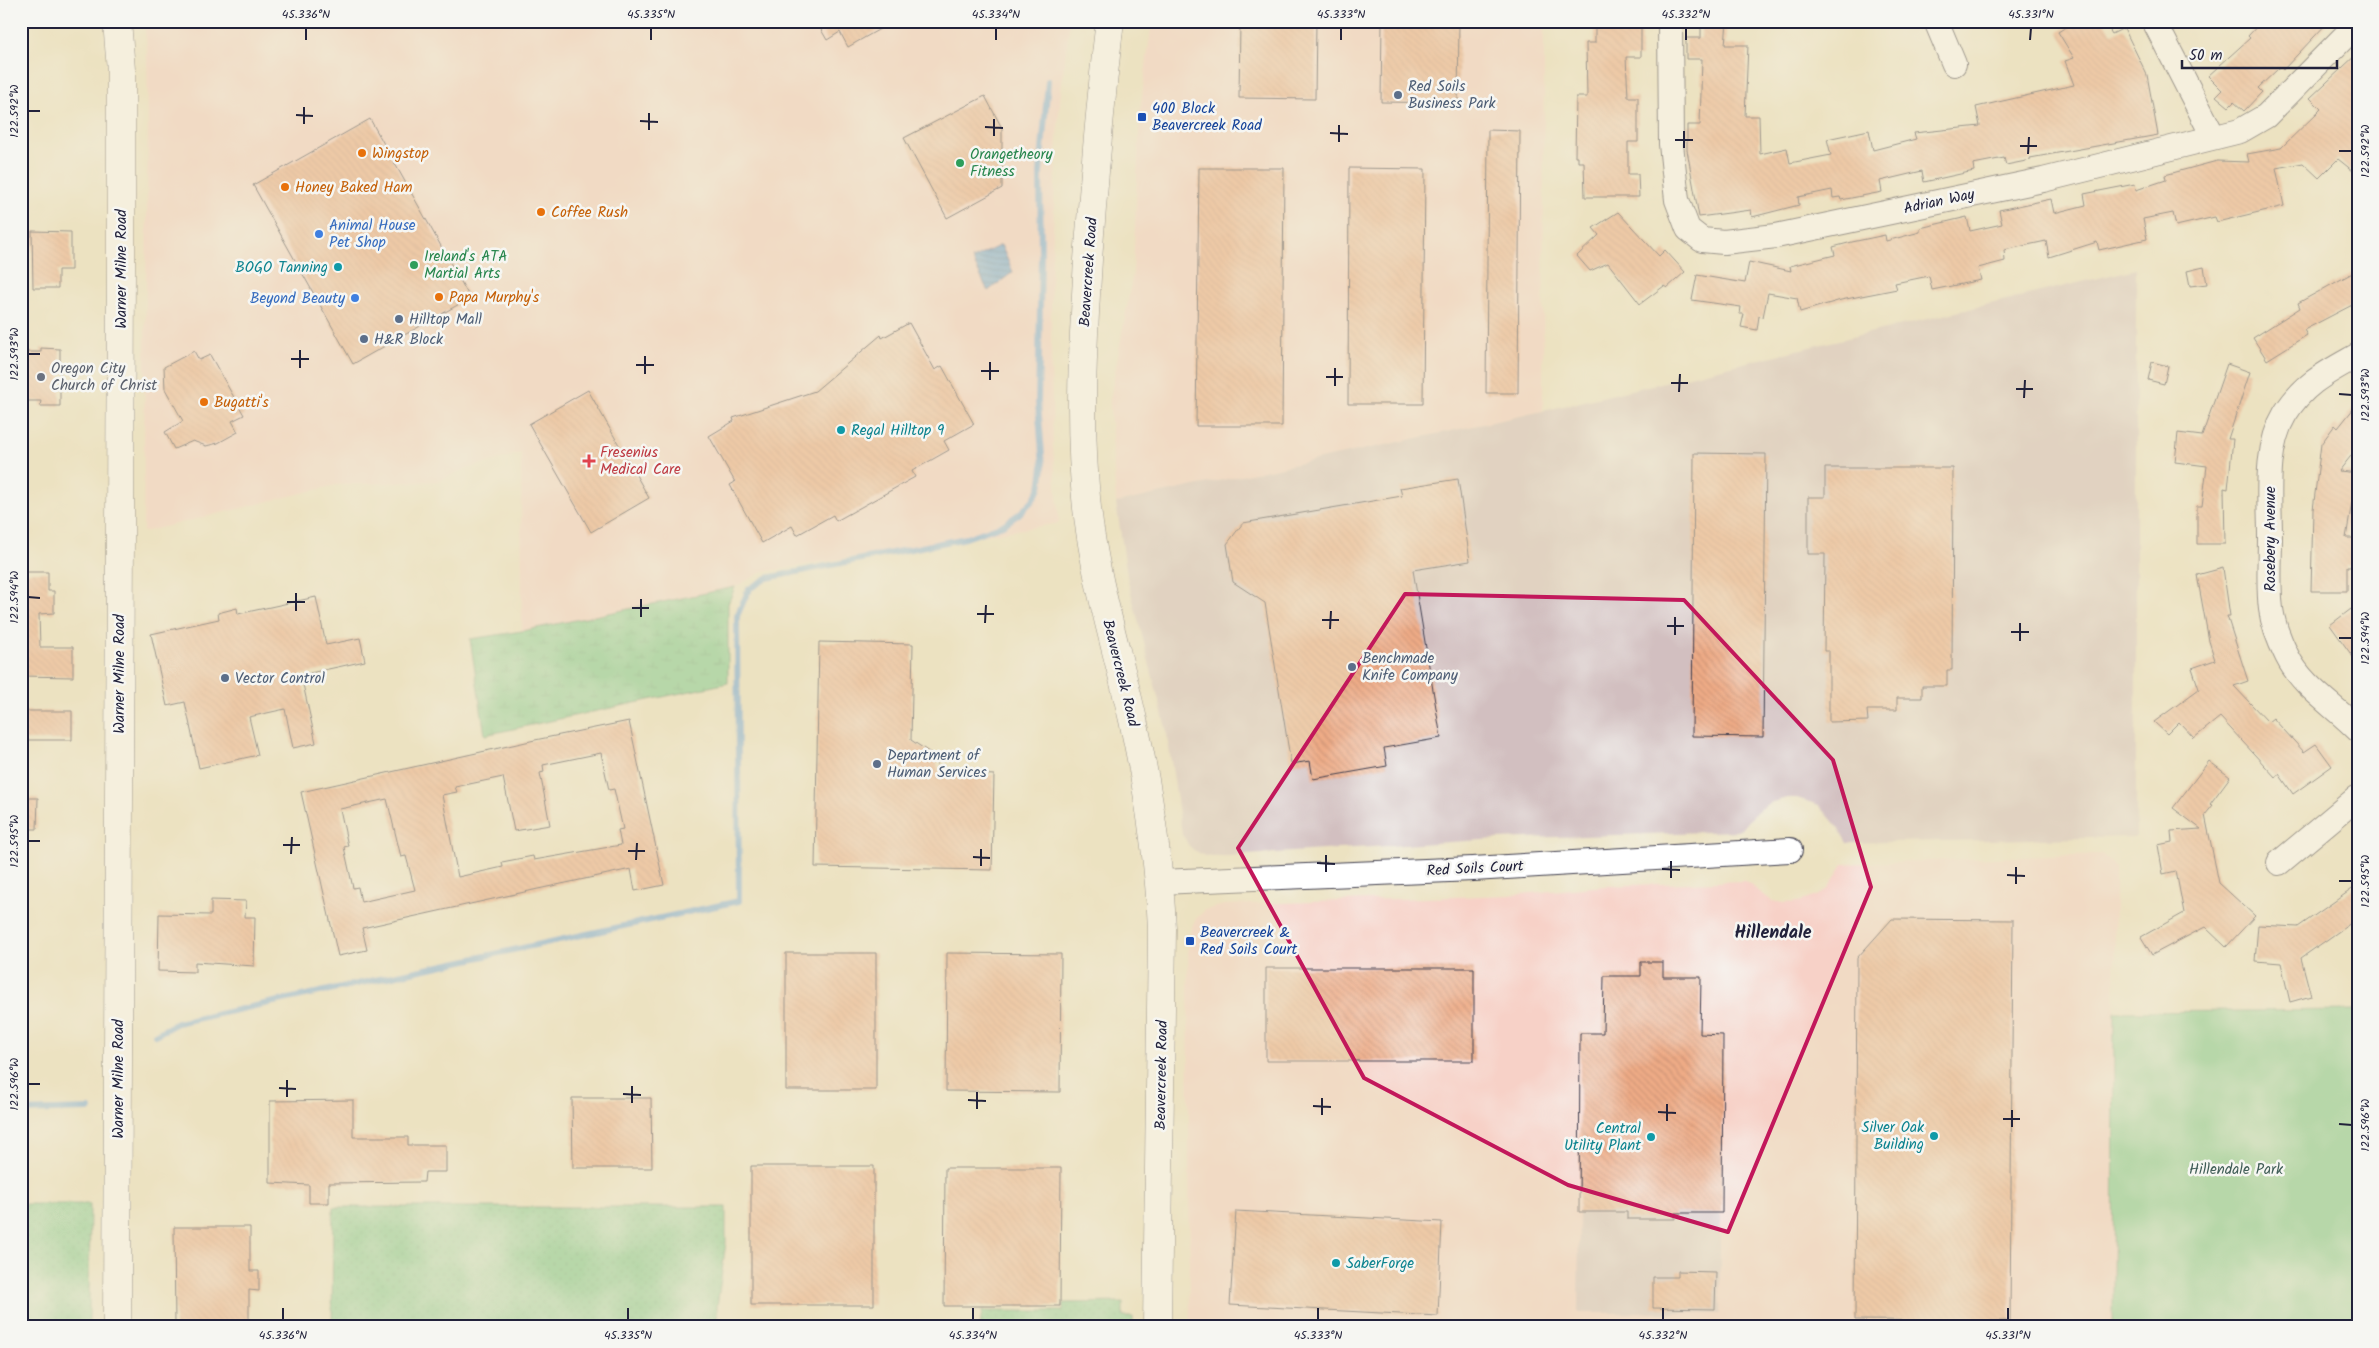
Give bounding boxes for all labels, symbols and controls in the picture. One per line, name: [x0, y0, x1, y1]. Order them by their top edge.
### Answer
text: 45.336°N: [282, 5, 330, 24]
text: 45.335°N: [627, 5, 675, 24]
text: 45.334°N: [972, 5, 1020, 24]
text: 45.333°N: [1317, 5, 1365, 24]
text: 45.332°N: [1662, 5, 1710, 24]
text: 45.331°N: [2008, 5, 2054, 24]
scale bar: [2182, 38, 2336, 70]
text: 50 m: [2189, 44, 2223, 68]
place label: Red Soils Business Park: [1408, 75, 1496, 116]
text: 122.592°W: [5, 84, 24, 138]
marker: Red Soils Business Park: [1392, 89, 1404, 101]
place label: 400 Block Beavercreek Road: [1152, 97, 1262, 138]
marker: 400 Block Beavercreek Road: [1136, 111, 1148, 123]
text: 122.592°W: [2356, 124, 2375, 178]
place label: Wingstop: [372, 142, 429, 166]
place label: Orangetheory Fitness: [970, 143, 1053, 184]
marker: Wingstop: [356, 147, 368, 159]
marker: Orangetheory Fitness: [954, 157, 966, 169]
place label: Honey Baked Ham: [295, 176, 413, 200]
marker: Honey Baked Ham: [279, 181, 291, 193]
street label: Adrian Way: [1901, 183, 1978, 221]
place label: Coffee Rush: [551, 201, 628, 225]
marker: Coffee Rush: [535, 206, 547, 218]
street label: Warner Milne Road: [110, 209, 134, 329]
place label: Animal House Pet Shop: [329, 214, 416, 255]
street label: Beavercreek Road: [1073, 216, 1105, 328]
marker: Animal House Pet Shop: [313, 228, 325, 240]
place label: Ireland's ATA Martial Arts: [424, 245, 507, 286]
place label: BOGO Tanning: [235, 256, 328, 280]
marker: Ireland's ATA Martial Arts: [408, 259, 420, 271]
marker: BOGO Tanning: [332, 261, 344, 273]
place label: Papa Murphy's: [449, 286, 540, 310]
place label: Beyond Beauty: [250, 287, 346, 311]
marker: Papa Murphy's: [433, 291, 445, 303]
marker: Beyond Beauty: [349, 292, 361, 304]
place label: Hilltop Mall: [409, 308, 482, 332]
marker: Hilltop Mall: [393, 313, 405, 325]
text: 122.593°W: [5, 327, 24, 381]
place label: H&R Block: [374, 328, 444, 352]
marker: H&R Block: [358, 333, 370, 345]
place label: Oregon City Church of Christ: [51, 357, 157, 398]
text: 122.593°W: [2356, 368, 2375, 422]
marker: Oregon City Church of Christ: [35, 371, 47, 383]
place label: Bugatti's: [214, 391, 269, 415]
marker: Bugatti's: [198, 396, 210, 408]
place label: Regal Hilltop 9: [851, 419, 945, 443]
marker: Regal Hilltop 9: [835, 424, 847, 436]
place label: Fresenius Medical Care: [600, 441, 681, 482]
marker: Fresenius Medical Care: [582, 454, 596, 468]
street label: Rosebery Avenue: [2259, 486, 2283, 592]
text: 122.594°W: [5, 571, 24, 623]
text: 122.594°W: [2356, 612, 2375, 664]
street label: Warner Milne Road: [108, 614, 132, 734]
street label: Beavercreek Road: [1095, 617, 1145, 730]
place label: Benchmade Knife Company: [1362, 647, 1459, 688]
marker: Benchmade Knife Company: [1346, 661, 1358, 673]
place label: Vector Control: [235, 667, 325, 691]
marker: Vector Control: [219, 672, 231, 684]
place label: Department of Human Services: [887, 744, 987, 785]
marker: Department of Human Services: [871, 758, 883, 770]
text: 122.595°W: [5, 815, 24, 867]
street label: Red Soils Court: [1426, 854, 1524, 884]
text: 122.595°W: [2356, 855, 2375, 907]
district label: Hillendale: [1734, 919, 1812, 948]
place label: Beavercreek & Red Soils Court: [1200, 921, 1297, 962]
marker: Beavercreek & Red Soils Court: [1184, 935, 1196, 947]
street label: Warner Milne Road: [107, 1019, 131, 1139]
street label: Beavercreek Road: [1149, 1019, 1175, 1130]
text: 122.596°W: [5, 1058, 24, 1110]
text: 122.596°W: [2356, 1099, 2375, 1151]
place label: Silver Oak Building: [1861, 1116, 1925, 1157]
place label: Central Utility Plant: [1564, 1117, 1641, 1158]
marker: Silver Oak Building: [1928, 1130, 1940, 1142]
marker: Central Utility Plant: [1645, 1131, 1657, 1143]
park label: Hillendale Park: [2189, 1158, 2284, 1182]
place label: SaberForge: [1346, 1252, 1414, 1276]
marker: SaberForge: [1330, 1257, 1342, 1269]
text: 45.336°N: [259, 1326, 307, 1345]
text: 45.335°N: [604, 1326, 652, 1345]
text: 45.334°N: [949, 1326, 997, 1345]
text: 45.333°N: [1294, 1326, 1342, 1345]
text: 45.332°N: [1639, 1326, 1687, 1345]
text: 45.331°N: [1985, 1326, 2031, 1345]

